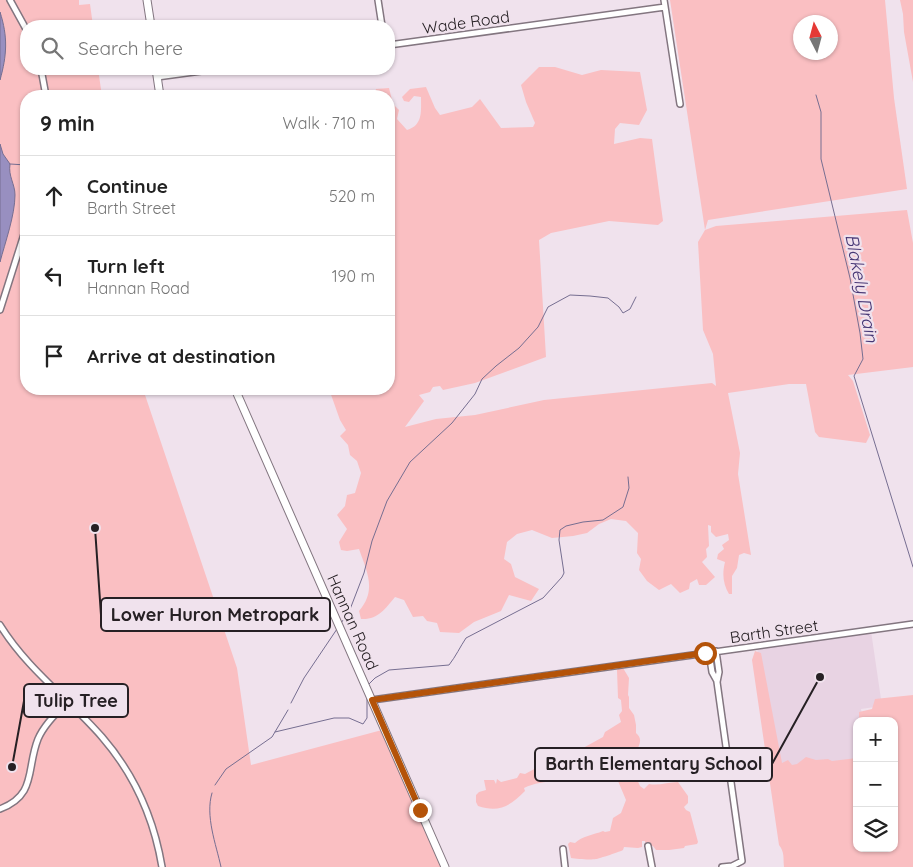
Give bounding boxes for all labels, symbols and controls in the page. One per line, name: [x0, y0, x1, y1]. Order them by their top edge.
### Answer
street label: Wade Road: [421, 6, 511, 38]
north arrow: [793, 15, 838, 60]
search box: [20, 20, 395, 75]
icon: search: [38, 34, 66, 62]
text: Search here: [78, 36, 183, 60]
text: 9 min: [40, 110, 95, 136]
text: Walk · 710 m: [283, 113, 375, 133]
text: Continue: [87, 174, 168, 198]
icon: ahead: [40, 182, 68, 210]
text: 520 m: [329, 186, 375, 206]
text: Barth Street: [87, 198, 176, 218]
water label: Blakely Drain: [840, 232, 884, 345]
text: Turn left: [87, 254, 165, 278]
icon: left: [40, 262, 68, 290]
text: 190 m: [332, 266, 375, 286]
text: Hannan Road: [87, 278, 190, 298]
icon: arrive: [40, 342, 68, 370]
text: Arrive at destination: [87, 344, 276, 368]
street label: Hannan Road: [323, 571, 383, 673]
callout: Lower Huron Metropark: [101, 598, 330, 631]
text: Lower Huron Metropark: [111, 603, 319, 626]
street label: Barth Street: [729, 615, 819, 647]
route start: [694, 642, 717, 665]
callout: Tulip Tree: [24, 684, 128, 717]
text: Tulip Tree: [34, 689, 118, 712]
map controls: [853, 717, 898, 852]
button: +: [853, 717, 898, 762]
callout: Barth Elementary School: [535, 748, 772, 781]
text: Barth Elementary School: [545, 752, 763, 775]
button: −: [853, 762, 898, 807]
route end: [409, 799, 432, 822]
button: layers: [853, 807, 898, 852]

